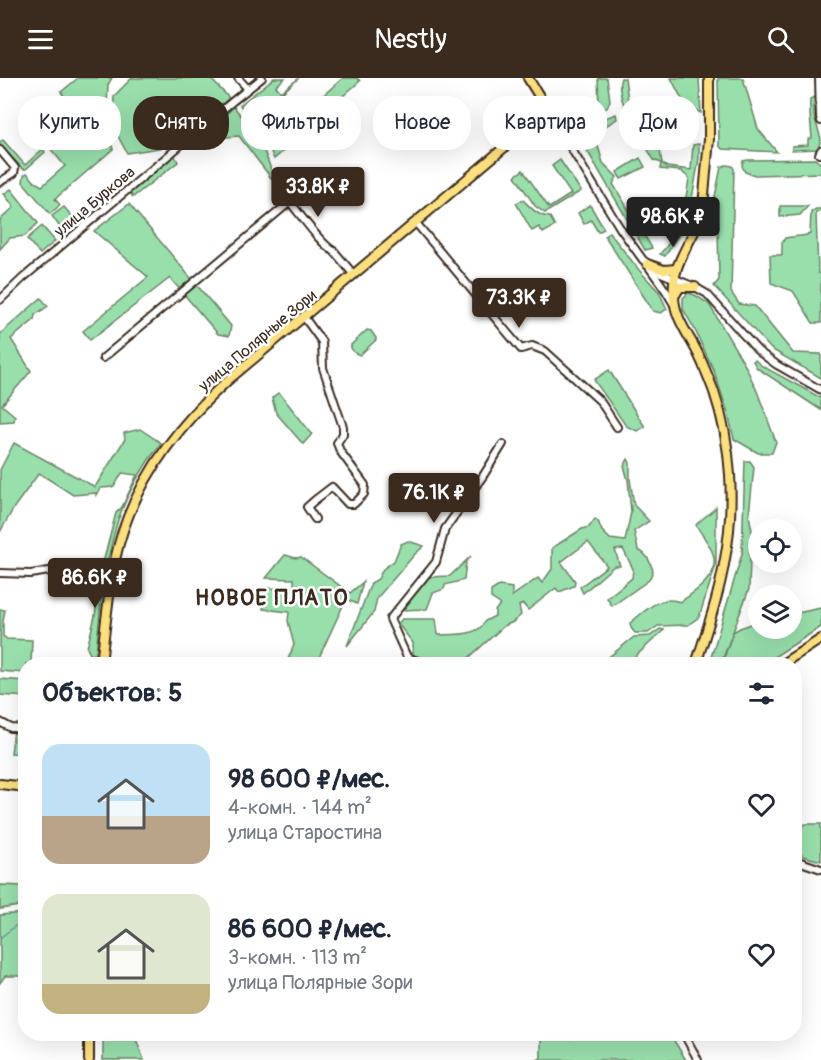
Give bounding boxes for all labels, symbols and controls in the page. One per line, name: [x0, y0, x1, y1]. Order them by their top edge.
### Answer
icon: menu: [24, 23, 57, 56]
text: Nestly: [374, 23, 447, 56]
icon: search: [764, 23, 797, 56]
chip: Купить: [18, 96, 121, 150]
chip: Снять: [133, 96, 229, 150]
chip: Фильтры: [241, 96, 361, 150]
chip: Новое: [373, 96, 471, 150]
chip: Квартира: [483, 96, 607, 150]
chip: Дом: [619, 96, 699, 150]
street label: улица Буркова: [49, 162, 139, 242]
pin: 33.8K ₽: [263, 167, 373, 218]
text: 33.8K ₽: [285, 174, 351, 199]
pin: 98.6K ₽: [618, 197, 728, 248]
text: 98.6K ₽: [641, 204, 705, 229]
pin: 73.3K ₽: [464, 278, 574, 329]
text: 73.3K ₽: [486, 285, 552, 310]
street label: улица Полярные Зори: [194, 286, 321, 396]
pin: 76.1K ₽: [379, 473, 489, 524]
text: 76.1K ₽: [403, 480, 465, 505]
map controls: [748, 519, 802, 639]
button: locate: [748, 519, 802, 573]
pin: 86.6K ₽: [40, 558, 150, 609]
text: 86.6K ₽: [62, 565, 128, 590]
district label: НОВОЕ ПЛАТО: [195, 584, 349, 612]
button: layers: [748, 585, 802, 639]
text: Объектов: 5: [42, 677, 182, 709]
icon: filters: [745, 677, 778, 710]
text: 98 600 ₽/мес.: [228, 763, 390, 795]
icon: home: [90, 768, 162, 840]
icon: heart: [745, 788, 778, 821]
text: 4-комн. · 144 m²: [228, 795, 372, 820]
text: улица Старостина: [228, 820, 382, 845]
text: 86 600 ₽/мес.: [228, 913, 392, 945]
icon: home: [90, 918, 162, 990]
icon: heart: [745, 938, 778, 971]
text: 3-комн. · 113 m²: [228, 945, 367, 970]
text: улица Полярные Зори: [228, 970, 412, 995]

